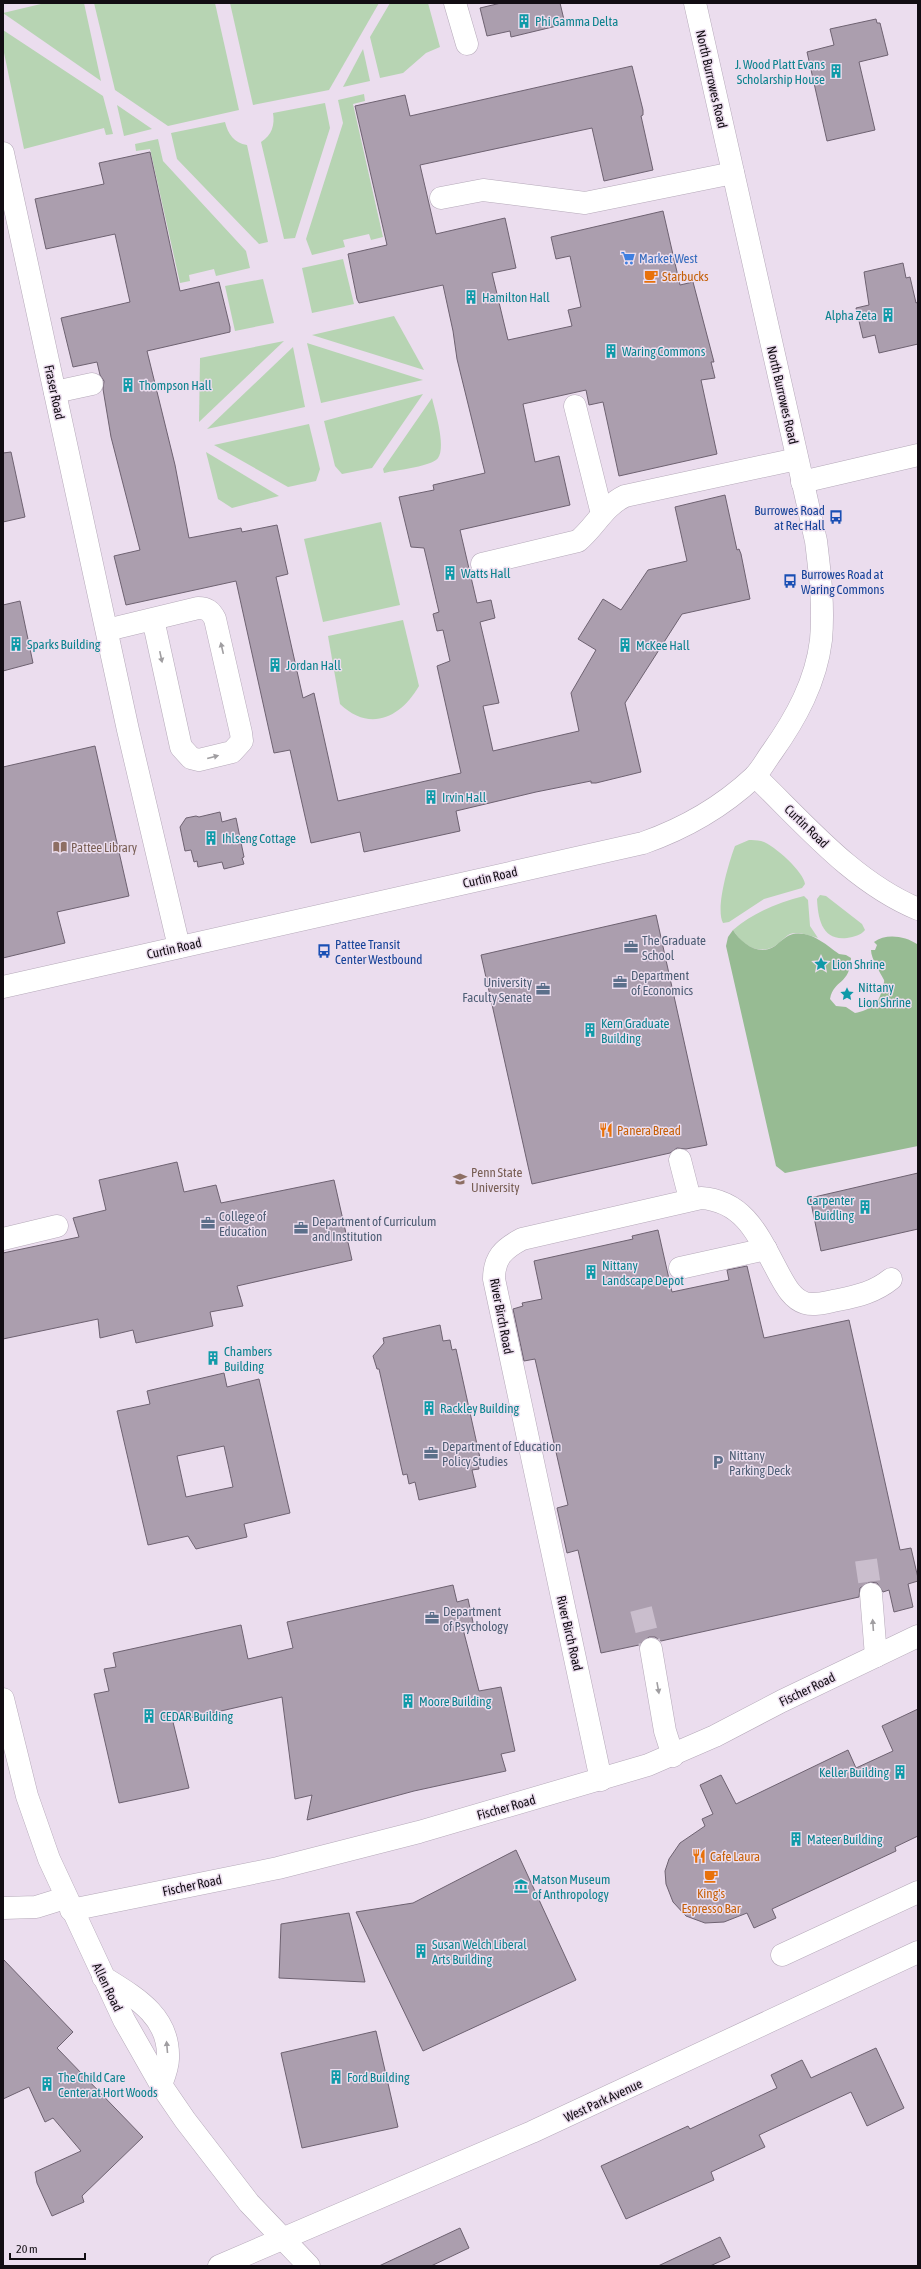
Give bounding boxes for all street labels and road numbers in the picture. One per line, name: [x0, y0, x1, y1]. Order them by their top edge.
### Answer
street label: North Burrowes Road: [693, 29, 730, 130]
street label: North Burrowes Road: [764, 345, 801, 446]
street label: Fraser Road: [41, 363, 68, 421]
street label: Curtin Road: [781, 802, 832, 851]
street label: Curtin Road: [461, 864, 519, 891]
street label: Curtin Road: [145, 935, 203, 962]
street label: River Birch Road: [487, 1277, 516, 1355]
street label: River Birch Road: [554, 1594, 585, 1672]
street label: Fischer Road: [777, 1669, 838, 1709]
street label: Fischer Road: [475, 1792, 537, 1823]
street label: Fischer Road: [161, 1872, 223, 1899]
street label: Allen Road: [89, 1961, 126, 2014]
street label: West Park Avenue: [562, 2076, 645, 2125]

